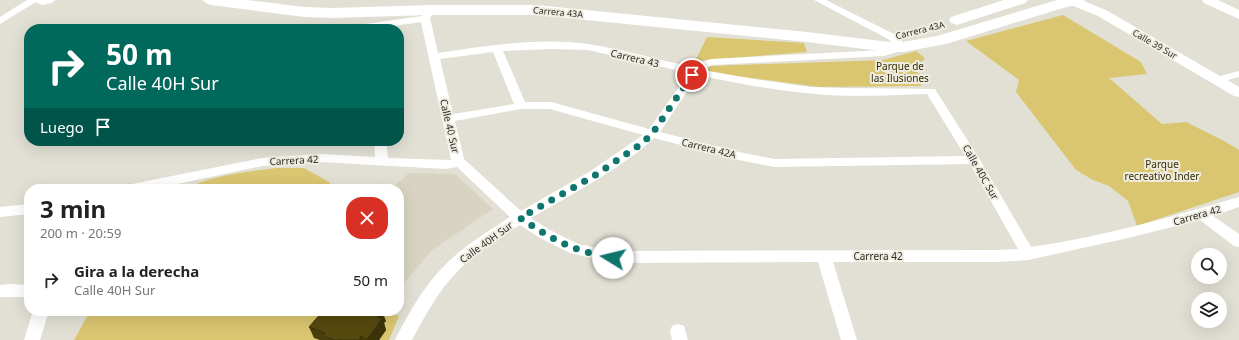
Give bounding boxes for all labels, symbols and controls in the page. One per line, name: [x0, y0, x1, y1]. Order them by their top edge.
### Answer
street label: Carrera 43A: [533, 3, 584, 21]
street label: Carrera 43A: [894, 18, 946, 42]
street label: Calle 39 Sur: [1130, 26, 1180, 62]
text: 50 m: [106, 35, 173, 73]
icon: right: [40, 40, 92, 92]
street label: Carrera 43: [609, 46, 661, 70]
pin: [675, 58, 709, 92]
park label: Parque de las Ilusiones: [871, 59, 929, 85]
icon: arrive: [681, 64, 703, 86]
text: Calle 40H Sur: [106, 71, 219, 95]
street label: Calle 40 Sur: [437, 98, 463, 154]
icon: arrive: [92, 116, 114, 138]
text: Luego: [40, 117, 84, 137]
street label: Carrera 42A: [680, 134, 738, 162]
street label: Calle 40C Sur: [960, 142, 1002, 202]
street label: Carrera 42: [269, 152, 319, 168]
park label: Parque recreativo Inder: [1125, 157, 1199, 183]
text: 3 min: [40, 192, 106, 225]
button: close: [346, 197, 388, 239]
street label: Carrera 42: [1171, 201, 1223, 229]
street label: Calle 40H Sur: [457, 218, 515, 266]
text: 200 m · 20:59: [40, 224, 121, 242]
position arrow: [592, 237, 634, 279]
map controls: [1191, 248, 1227, 328]
button: search: [1191, 248, 1227, 284]
street label: Carrera 42: [853, 249, 903, 263]
text: Gira a la derecha: [74, 261, 199, 281]
icon: right: [40, 269, 62, 291]
text: 50 m: [353, 270, 388, 290]
text: Calle 40H Sur: [74, 281, 155, 299]
button: layers: [1191, 292, 1227, 328]

